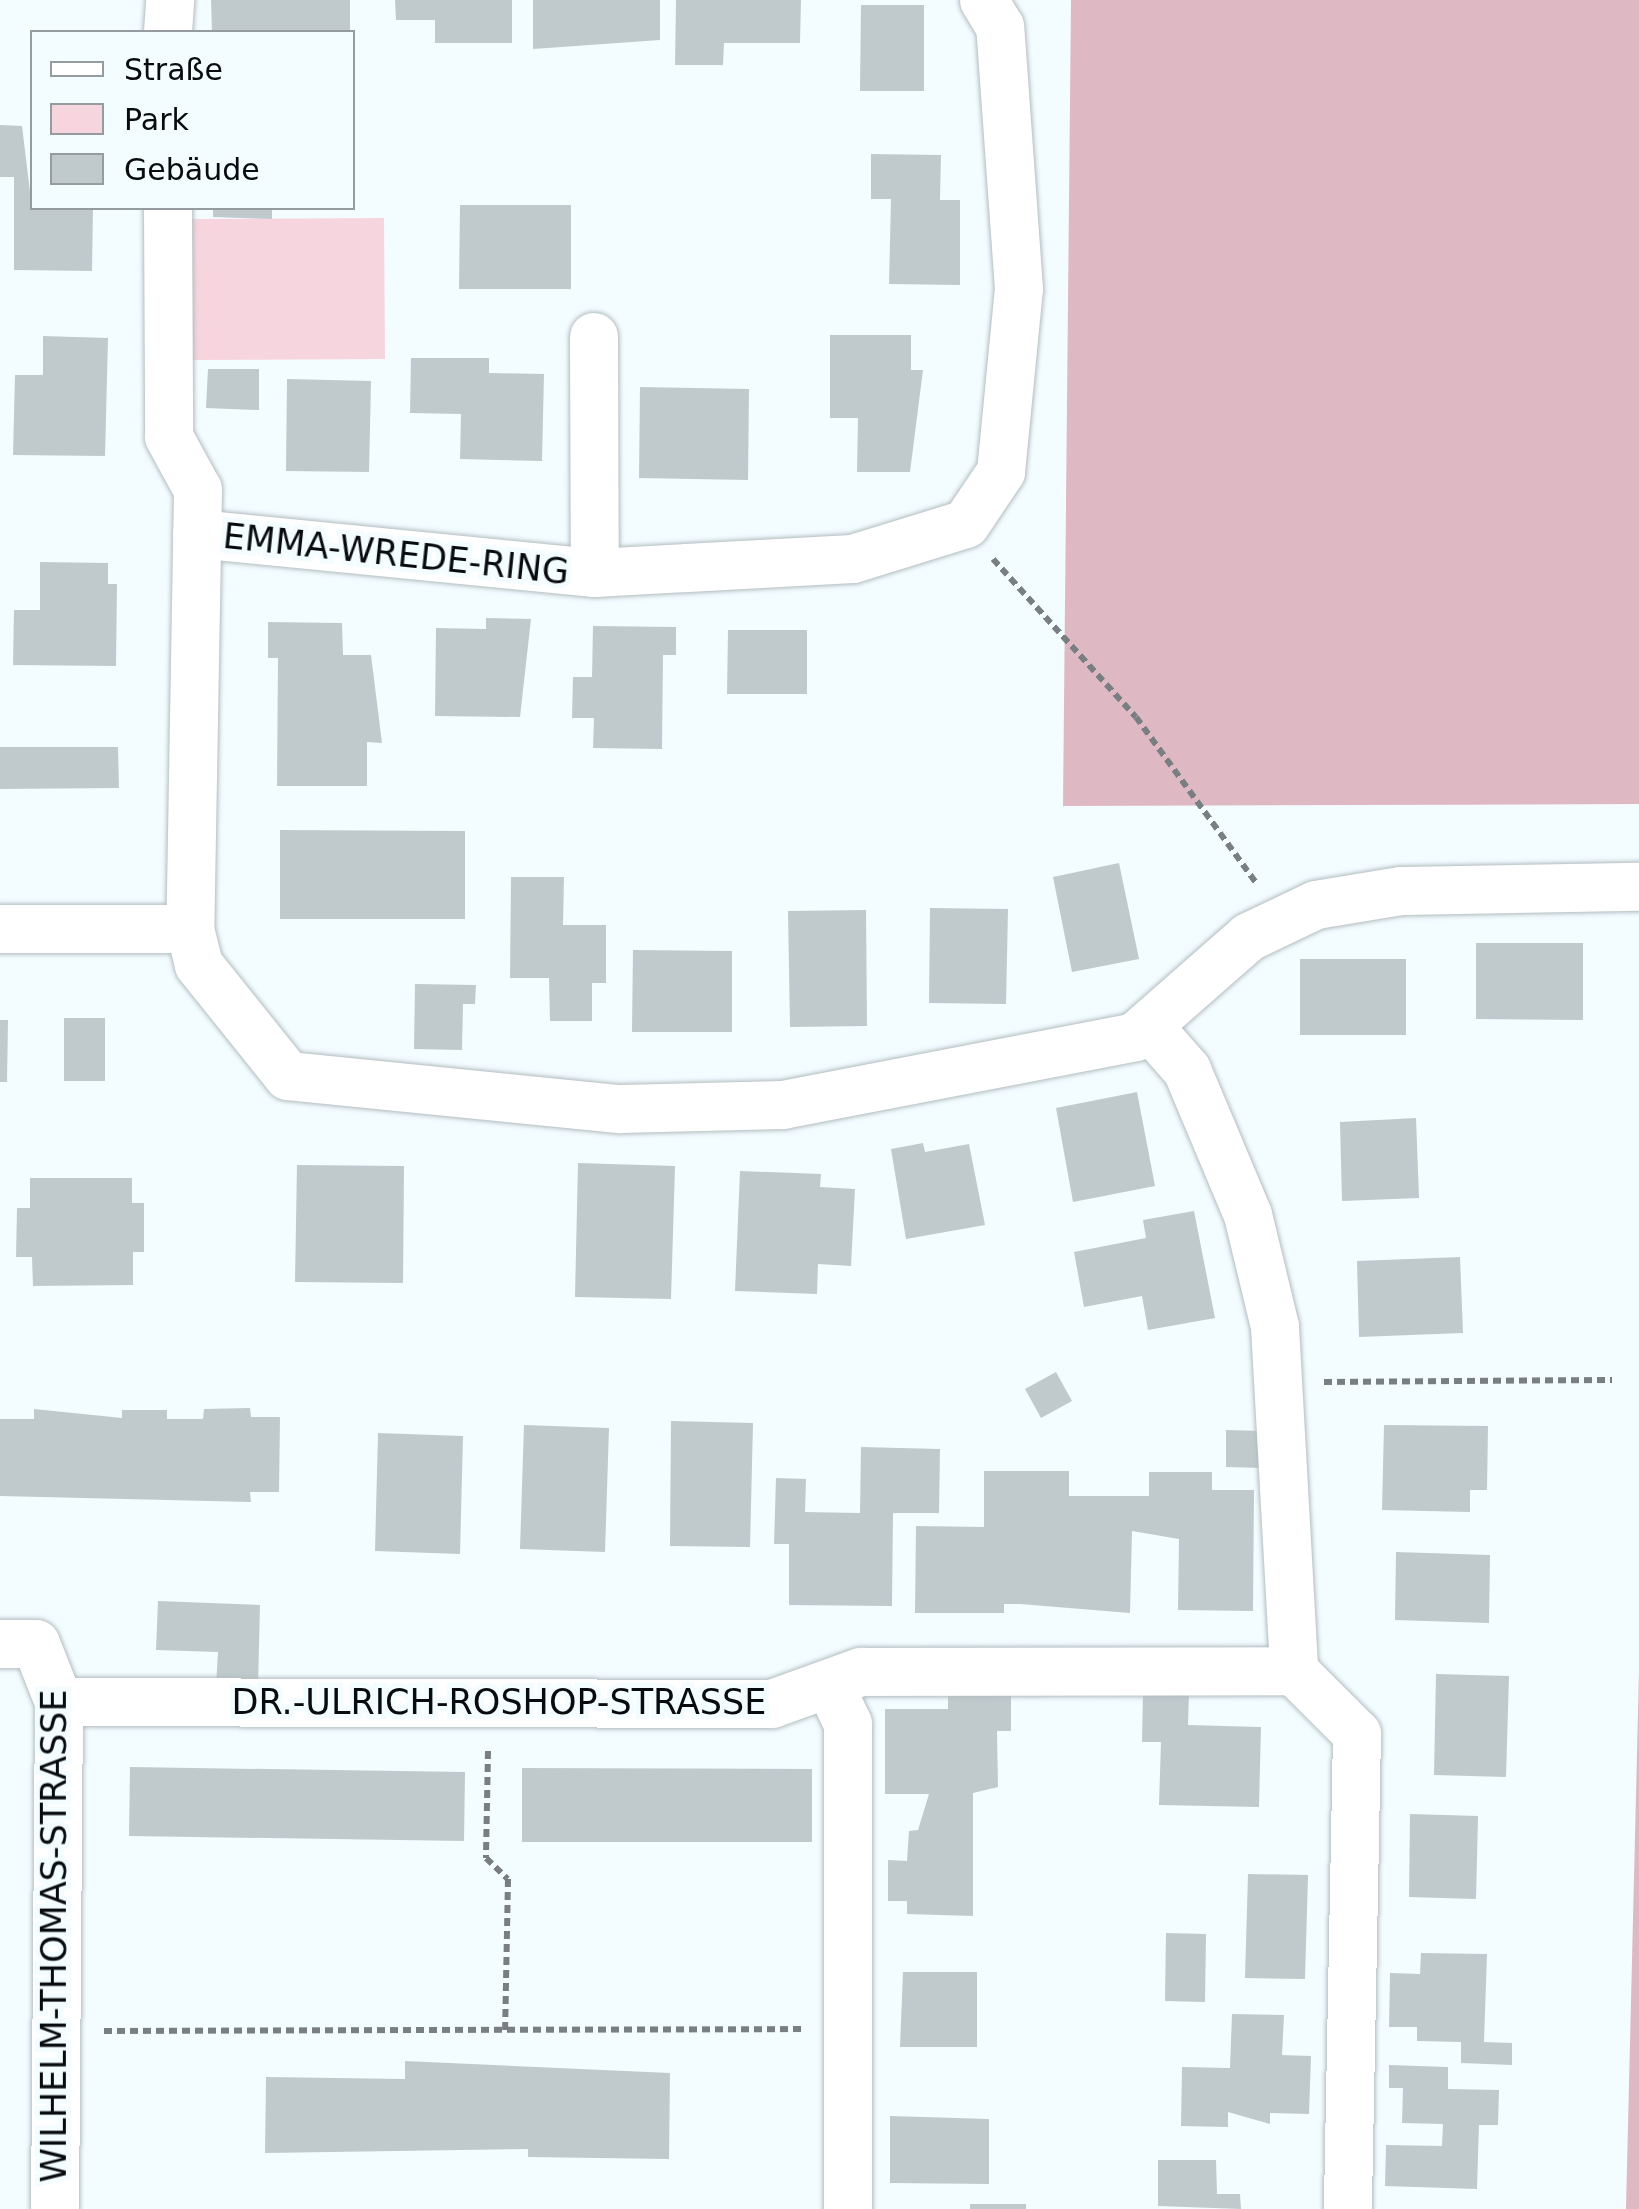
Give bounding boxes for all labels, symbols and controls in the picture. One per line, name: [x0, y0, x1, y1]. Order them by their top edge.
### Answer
legend: [30, 30, 355, 210]
text: Straße: [124, 52, 223, 87]
text: Park: [124, 102, 189, 137]
text: Gebäude: [124, 152, 260, 187]
street label: EMMA-WREDE-RING: [221, 515, 571, 593]
street label: DR.-ULRICH-ROSHOP-STRASSE: [232, 1681, 766, 1723]
street label: WILHELM-THOMAS-STRASSE: [33, 1689, 75, 2183]

